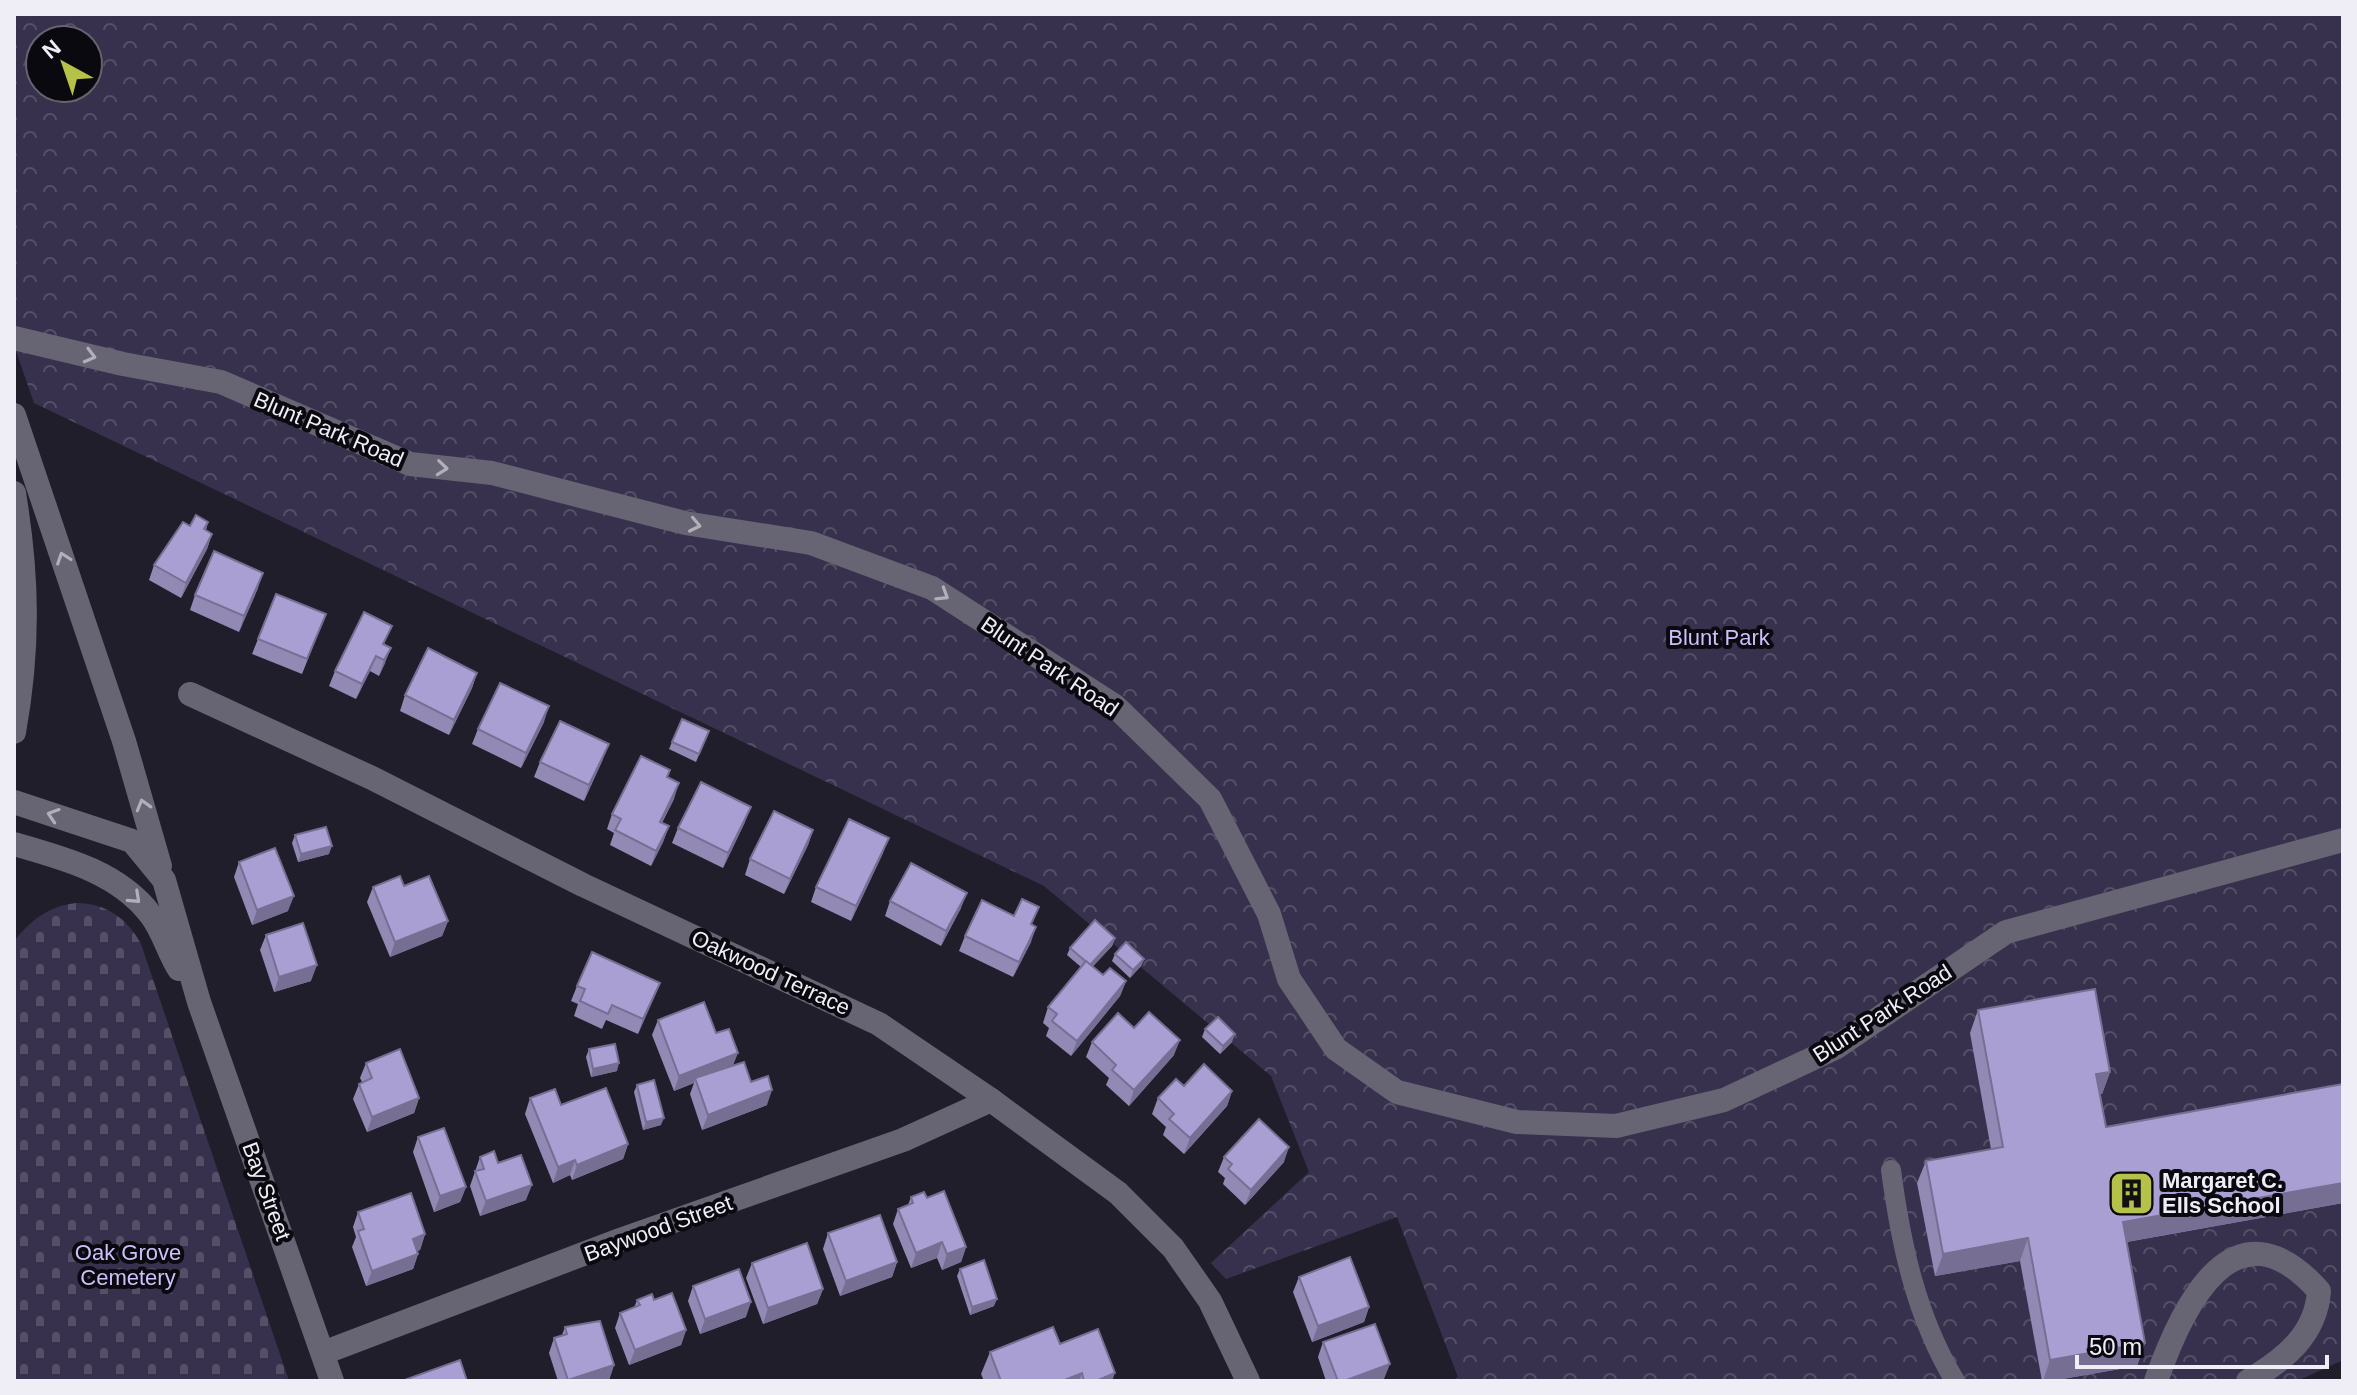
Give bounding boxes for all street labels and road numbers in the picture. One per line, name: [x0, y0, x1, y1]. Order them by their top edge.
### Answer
street label: Blunt Park Road: [250, 387, 407, 472]
street label: Blunt Park Road: [976, 611, 1123, 722]
street label: Oakwood Terrace: [688, 925, 854, 1020]
street label: Blunt Park Road: [1808, 959, 1956, 1068]
street label: Bay Street: [237, 1139, 296, 1244]
street label: Baywood Street: [581, 1190, 735, 1267]

